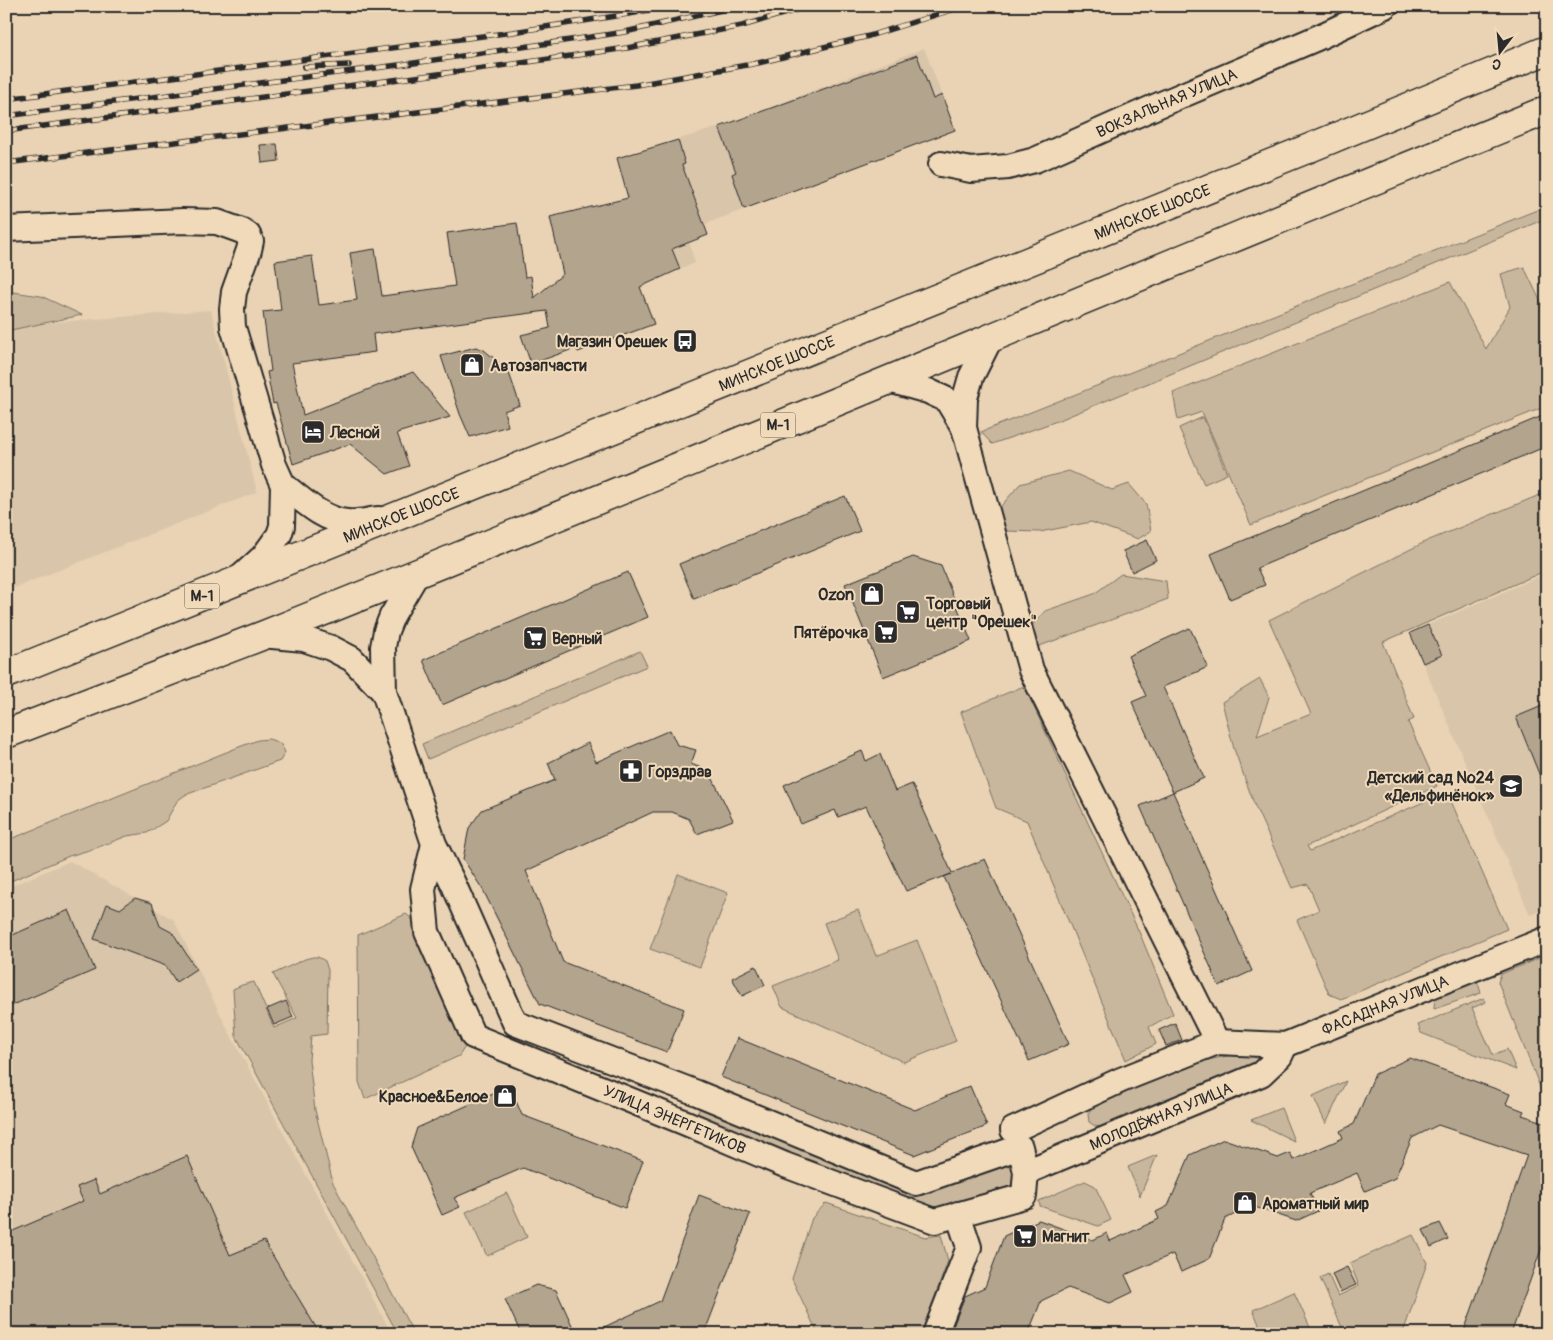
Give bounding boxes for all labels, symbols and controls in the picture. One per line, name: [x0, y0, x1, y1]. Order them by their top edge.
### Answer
north arrow: [1476, 28, 1526, 78]
text: С: [1490, 55, 1503, 73]
street label: ВОКЗАЛЬНАЯ УЛИЦА: [1093, 64, 1240, 143]
street label: МИНСКОЕ ШОССЕ: [1091, 180, 1214, 245]
bus stop icon: Магазин Орешек: [672, 328, 698, 354]
place label: Магазин Орешек: [557, 332, 668, 352]
street label: МИНСКОЕ ШОССЕ: [716, 332, 838, 396]
shop icon: Автозапчасти: [459, 352, 485, 378]
place label: Автозапчасти: [490, 356, 588, 376]
road number: М-1: [760, 412, 796, 438]
hotel icon: Лесной: [300, 419, 326, 445]
place label: Лесной: [329, 423, 380, 443]
street label: МИНСКОЕ ШОССЕ: [340, 483, 463, 548]
shop icon: Ozon: [859, 581, 885, 607]
road number: М-1: [184, 584, 220, 608]
place label: Ozon: [818, 585, 854, 605]
place label: Торговый центр "Орешек": [925, 594, 1037, 632]
supermarket icon: Торговый центр "Орешек": [895, 599, 921, 625]
supermarket icon: Пятёрочка: [873, 619, 899, 645]
place label: Пятёрочка: [794, 623, 869, 643]
supermarket icon: Верный: [522, 625, 548, 651]
place label: Верный: [552, 629, 603, 649]
pharmacy icon: Горздрав: [618, 758, 644, 784]
place label: Горздрав: [648, 762, 712, 782]
place label: Детский сад №24 «Дельфинёнок»: [1367, 768, 1495, 806]
school or university icon: Детский сад №24 «Дельфинёнок»: [1498, 773, 1524, 799]
street label: ФАСАДНАЯ УЛИЦА: [1319, 971, 1451, 1040]
street label: МОЛОДЁЖНАЯ УЛИЦА: [1087, 1078, 1236, 1155]
street label: УЛИЦА ЭНЕРГЕТИКОВ: [600, 1081, 749, 1159]
shop icon: Красное&Белое: [492, 1083, 518, 1109]
place label: Красное&Белое: [379, 1087, 489, 1107]
shop icon: Ароматный мир: [1232, 1190, 1258, 1216]
place label: Ароматный мир: [1262, 1194, 1370, 1214]
supermarket icon: Магнит: [1012, 1223, 1038, 1249]
place label: Магнит: [1042, 1227, 1091, 1247]

